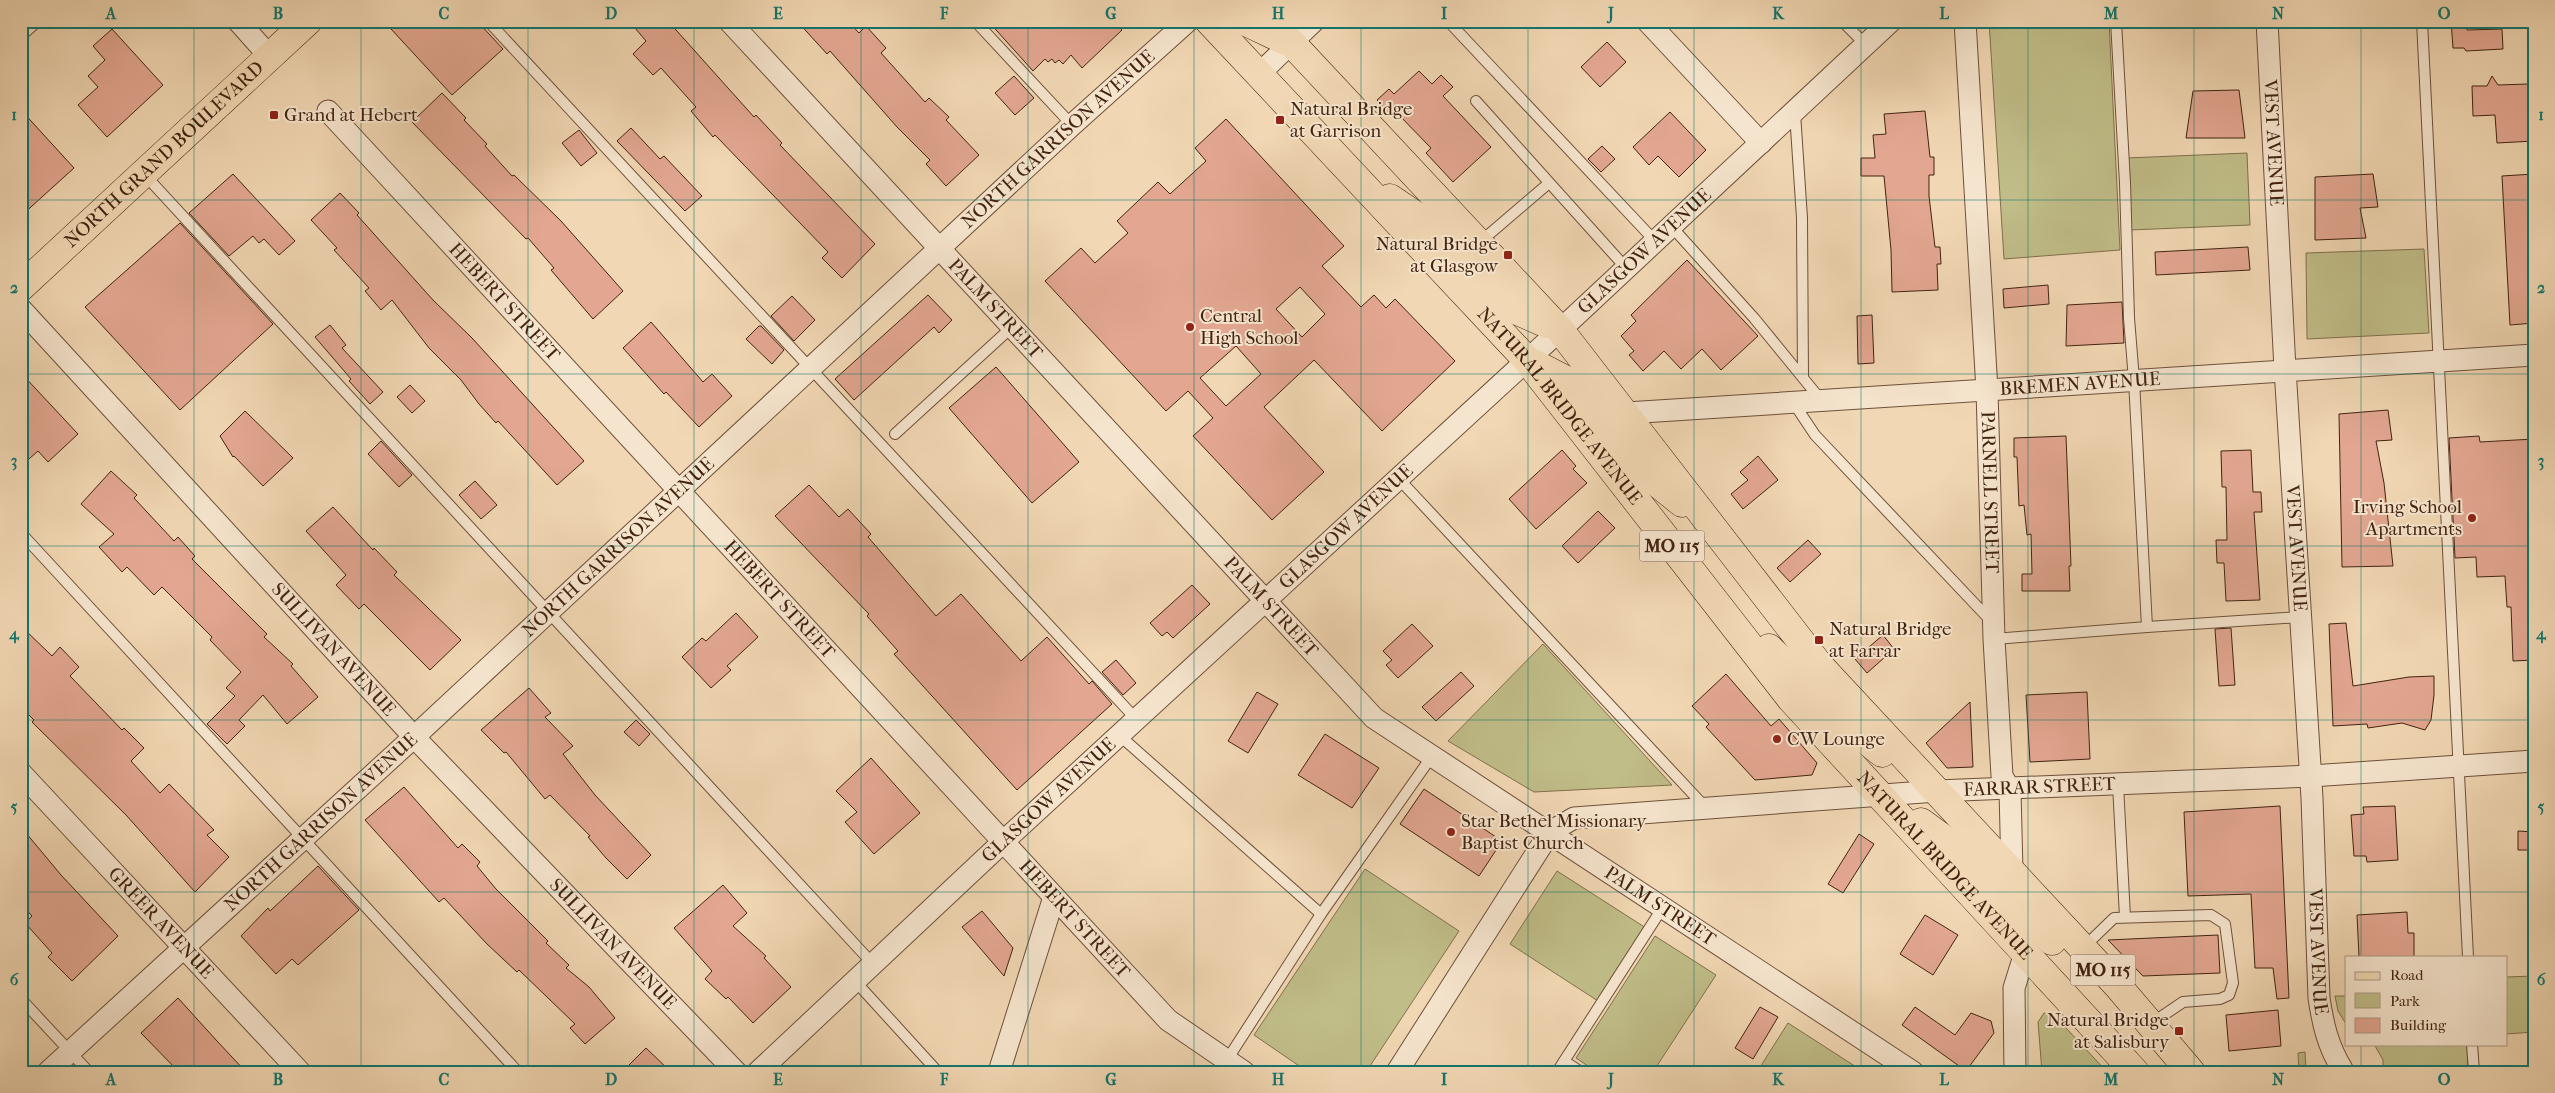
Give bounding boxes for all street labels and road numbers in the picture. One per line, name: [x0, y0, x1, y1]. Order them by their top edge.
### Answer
street label: NORTH GARRISON AVENUE: [957, 45, 1159, 233]
street label: NORTH GRAND BOULEVARD: [60, 57, 268, 252]
street label: VEST AVENUE: [2259, 78, 2288, 207]
street label: GLASGOW AVENUE: [1573, 184, 1716, 319]
street label: HEBERT STREET: [444, 238, 565, 366]
street label: PALM STREET: [944, 254, 1047, 363]
street label: NATURAL BRIDGE AVENUE: [1472, 303, 1647, 509]
street label: BREMEN AVENUE: [1999, 368, 2162, 400]
street label: PARNELL STREET: [1977, 411, 2003, 574]
street label: NORTH GARRISON AVENUE: [518, 452, 719, 642]
street label: GLASGOW AVENUE: [1274, 459, 1418, 594]
street label: VEST AVENUE: [2281, 483, 2311, 613]
road number: MO 115: [1640, 530, 1704, 562]
street label: HEBERT STREET: [719, 536, 839, 663]
street label: PALM STREET: [1219, 552, 1323, 661]
street label: SULLIVAN AVENUE: [267, 578, 400, 721]
street label: NORTH GARRISON AVENUE: [220, 728, 422, 916]
street label: GLASGOW AVENUE: [977, 733, 1120, 867]
street label: NATURAL BRIDGE AVENUE: [1852, 767, 2037, 965]
street label: FARRAR STREET: [1963, 773, 2116, 801]
street label: HEBERT STREET: [1015, 855, 1135, 983]
street label: PALM STREET: [1600, 861, 1720, 950]
street label: GREER AVENUE: [104, 863, 218, 983]
street label: SULLIVAN AVENUE: [545, 874, 681, 1014]
street label: VEST AVENUE: [2304, 887, 2333, 1017]
road number: MO 115: [2070, 954, 2136, 986]

